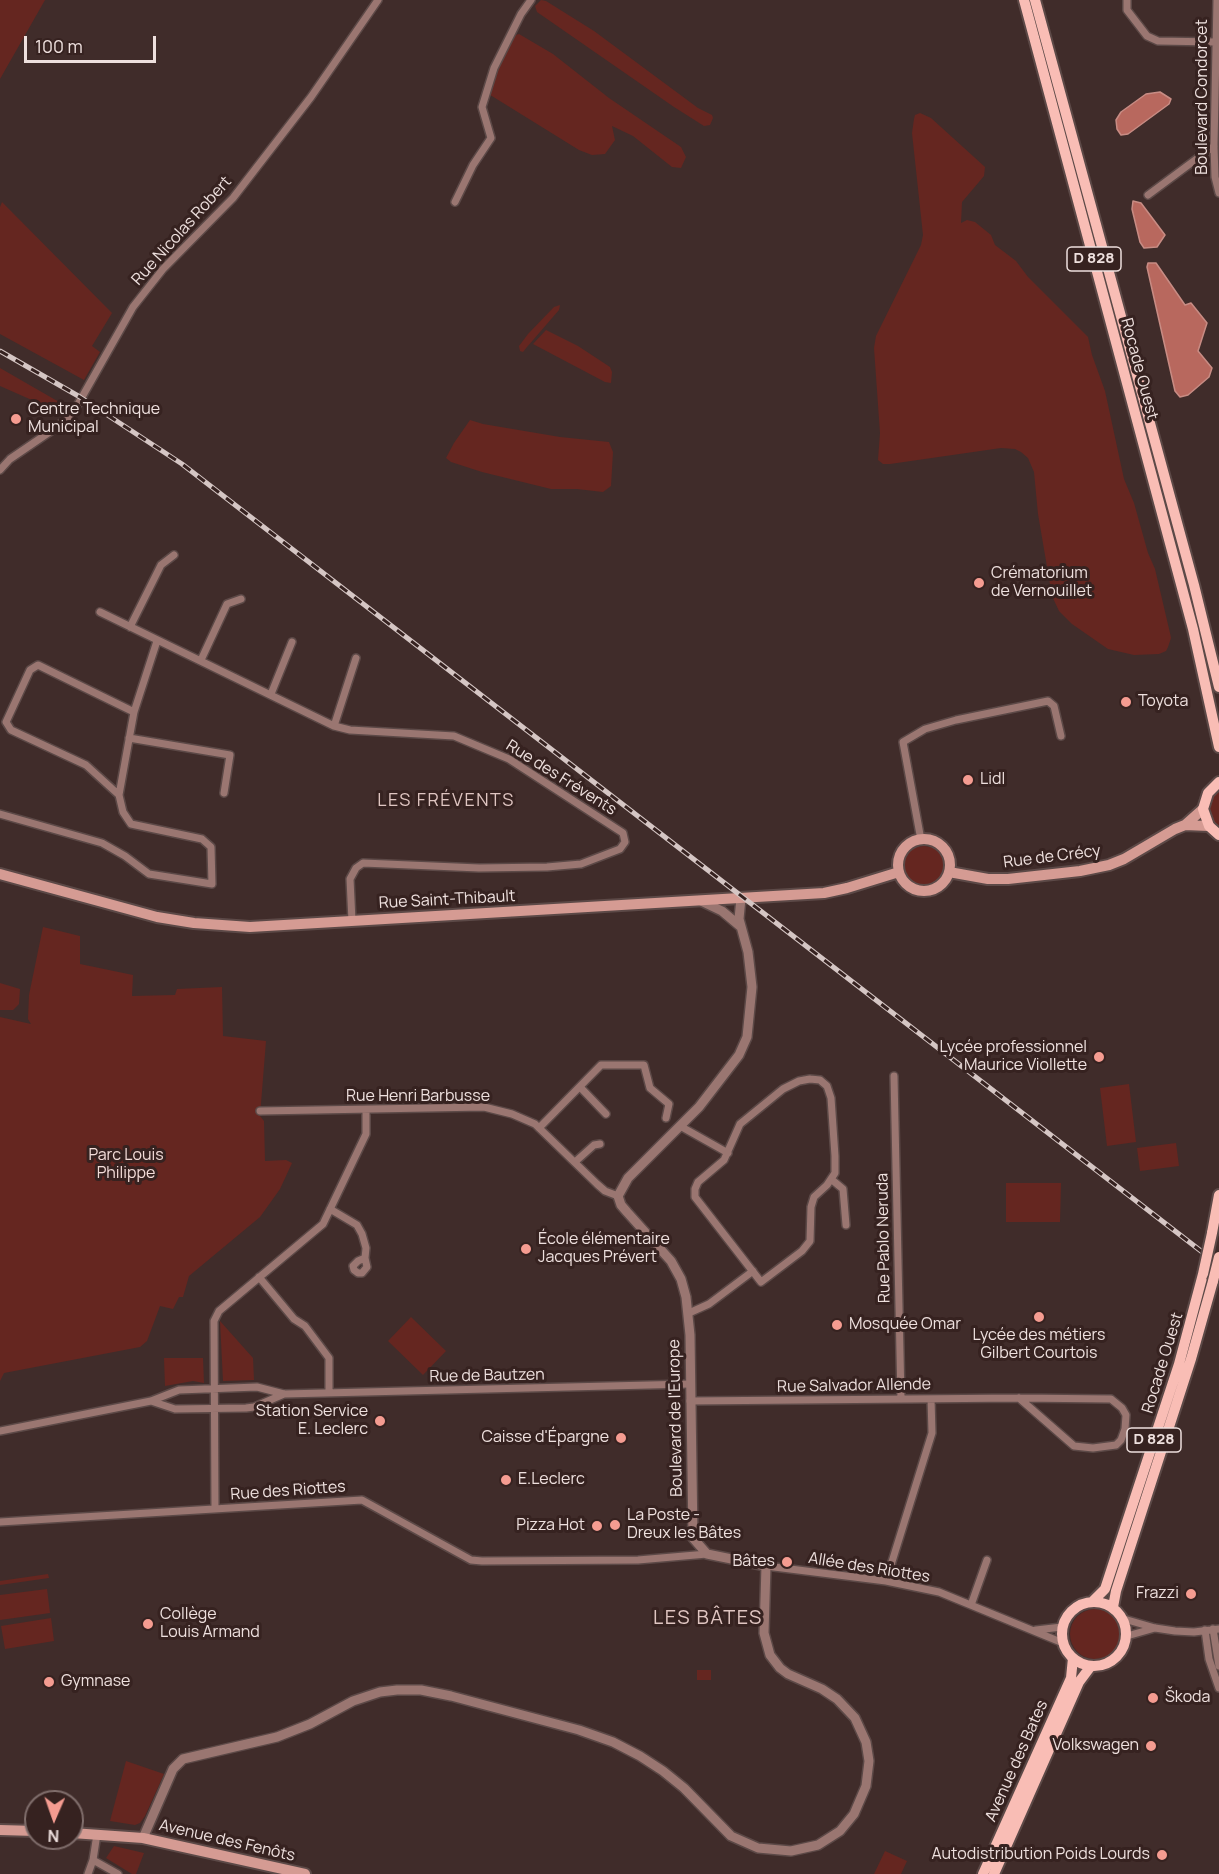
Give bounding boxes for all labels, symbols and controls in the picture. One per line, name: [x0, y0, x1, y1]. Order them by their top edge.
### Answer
street label: Boulevard Condorcet: [1193, 19, 1213, 175]
scale bar: [27, 24, 159, 62]
text: 100 m: [35, 34, 83, 58]
street label: Rue Nicolas Robert: [128, 173, 236, 289]
road number: D 828: [1067, 247, 1121, 271]
street label: Rocade Ouest: [1116, 316, 1162, 422]
place label: Centre Technique Municipal: [28, 400, 160, 438]
marker: Centre Technique Municipal: [9, 412, 23, 426]
place label: Crématorium de Vernouillet: [991, 564, 1092, 602]
marker: Crématorium de Vernouillet: [972, 576, 986, 590]
place label: Toyota: [1138, 692, 1188, 712]
marker: Toyota: [1119, 695, 1133, 709]
street label: Rue des Frévents: [502, 736, 620, 820]
place label: Lidl: [980, 770, 1005, 790]
marker: Lidl: [961, 773, 975, 787]
district label: LES FRÉVENTS: [377, 790, 515, 812]
street label: Rue de Crécy: [1002, 842, 1102, 872]
street label: Rue Saint-Thibault: [378, 887, 516, 913]
place label: Lycée professionnel Maurice Viollette: [939, 1038, 1087, 1076]
marker: Lycée professionnel Maurice Viollette: [1092, 1050, 1106, 1064]
street label: Rue Henri Barbusse: [346, 1087, 490, 1107]
park label: Parc Louis Philippe: [88, 1146, 164, 1184]
street label: Rue Pablo Neruda: [873, 1173, 895, 1303]
place label: École élémentaire Jacques Prévert: [538, 1230, 670, 1268]
marker: École élémentaire Jacques Prévert: [519, 1242, 533, 1256]
marker: Lycée des métiers Gilbert Courtois: [1032, 1310, 1046, 1324]
street label: Rocade Ouest: [1139, 1310, 1187, 1416]
place label: Mosquée Omar: [849, 1315, 961, 1335]
marker: Mosquée Omar: [830, 1318, 844, 1332]
place label: Lycée des métiers Gilbert Courtois: [973, 1326, 1105, 1364]
street label: Boulevard de l'Europe: [665, 1339, 687, 1497]
street label: Rue de Bautzen: [429, 1365, 545, 1387]
street label: Rue Salvador Allende: [777, 1375, 931, 1397]
place label: Station Service E. Leclerc: [256, 1402, 368, 1440]
marker: Station Service E. Leclerc: [373, 1414, 387, 1428]
place label: Caisse d'Épargne: [481, 1428, 609, 1448]
road number: D 828: [1127, 1428, 1181, 1452]
marker: Caisse d'Épargne: [614, 1431, 628, 1445]
place label: E.Leclerc: [518, 1470, 585, 1490]
marker: E.Leclerc: [499, 1473, 513, 1487]
street label: Rue des Riottes: [230, 1477, 346, 1505]
place label: La Poste - Dreux les Bâtes: [627, 1506, 741, 1544]
place label: Pizza Hot: [516, 1516, 585, 1536]
marker: La Poste - Dreux les Bâtes: [608, 1518, 622, 1532]
marker: Pizza Hot: [590, 1519, 604, 1533]
street label: Allée des Riottes: [807, 1549, 931, 1587]
place label: Bâtes: [732, 1552, 775, 1572]
marker: Bâtes: [780, 1555, 794, 1569]
place label: Frazzi: [1136, 1584, 1179, 1604]
marker: Frazzi: [1184, 1587, 1198, 1601]
place label: Collège Louis Armand: [160, 1605, 260, 1643]
district label: LES BÂTES: [653, 1606, 763, 1630]
marker: Collège Louis Armand: [141, 1617, 155, 1631]
place label: Gymnase: [61, 1672, 130, 1692]
marker: Gymnase: [42, 1675, 56, 1689]
place label: Škoda: [1165, 1688, 1210, 1708]
marker: Škoda: [1146, 1691, 1160, 1705]
street label: Avenue des Bates: [982, 1697, 1052, 1825]
place label: Volkswagen: [1052, 1736, 1139, 1756]
marker: Volkswagen: [1144, 1739, 1158, 1753]
north arrow: [24, 1790, 84, 1850]
street label: Avenue des Fenôts: [157, 1816, 297, 1866]
text: N: [47, 1825, 60, 1847]
place label: Autodistribution Poids Lourds: [931, 1845, 1150, 1865]
marker: Autodistribution Poids Lourds: [1155, 1848, 1169, 1862]

